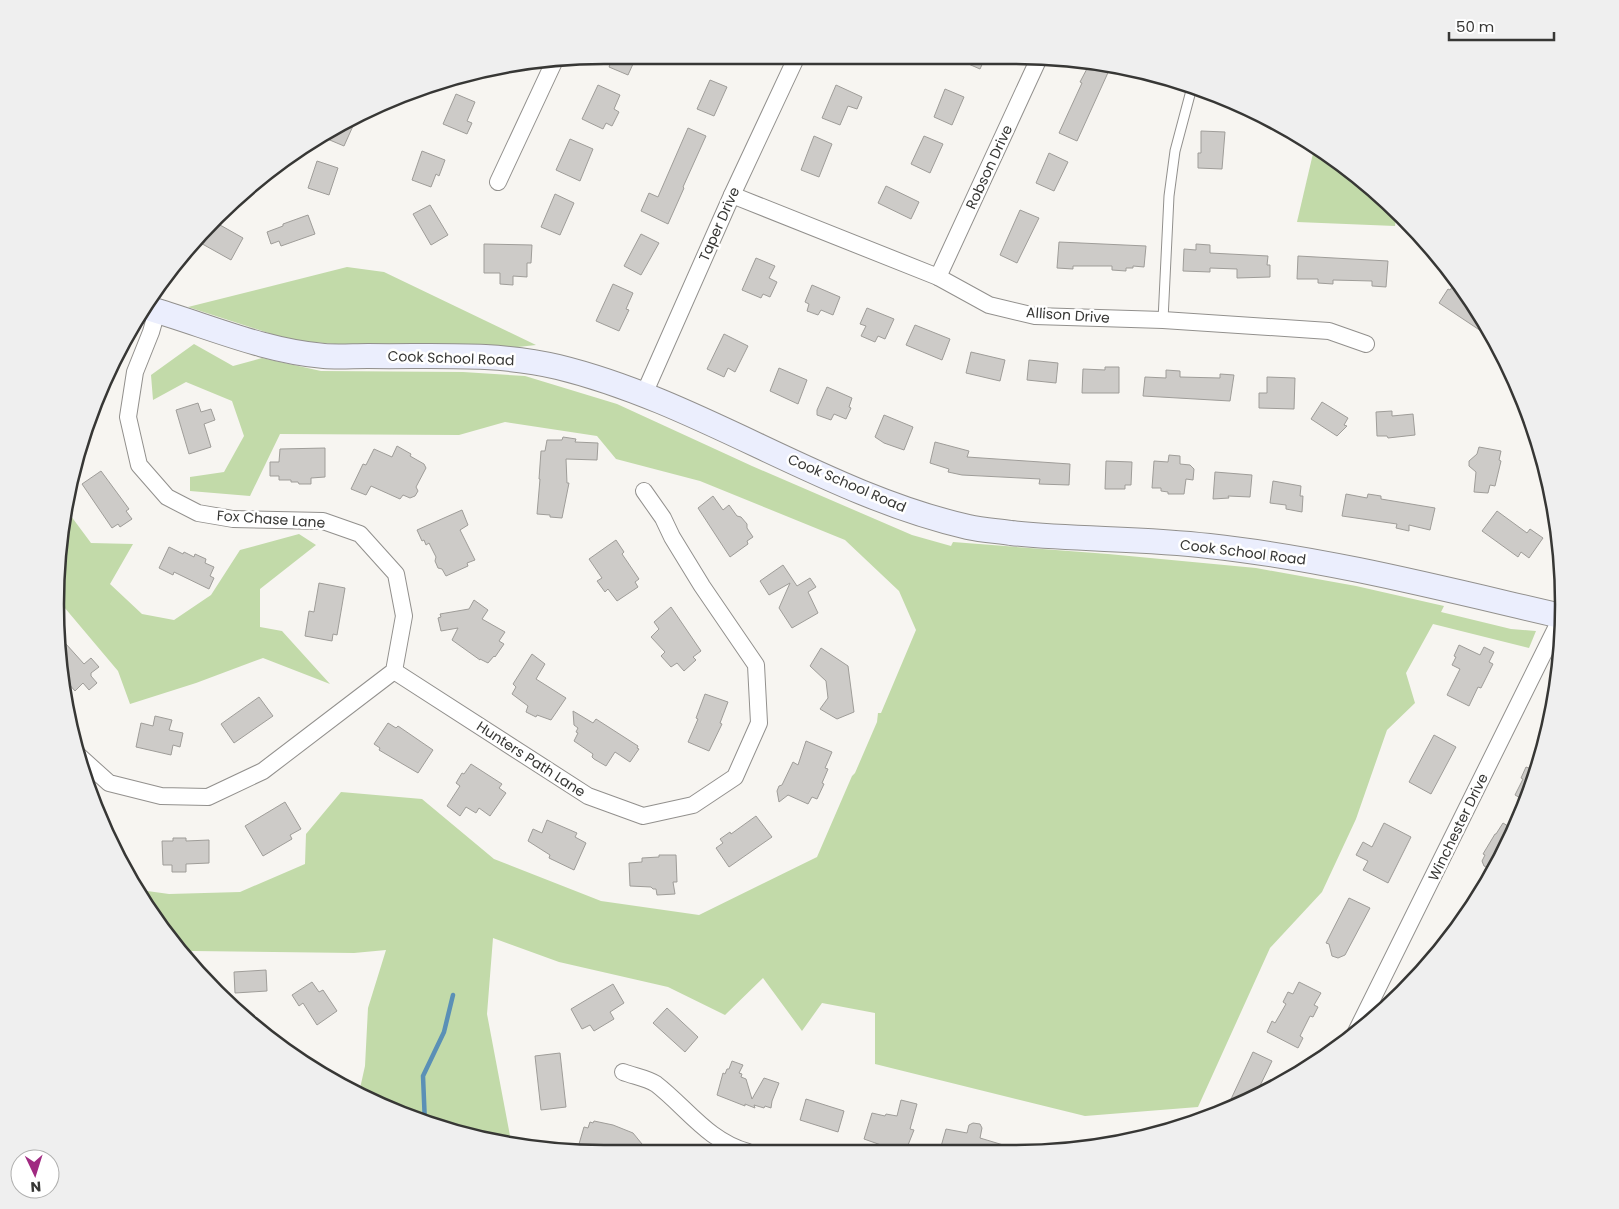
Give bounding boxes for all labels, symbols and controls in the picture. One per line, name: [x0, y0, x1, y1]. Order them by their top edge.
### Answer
scale bar: [1449, 10, 1554, 42]
text: 50 m: [1456, 16, 1494, 37]
street label: Robson Drive: [961, 121, 1017, 212]
street label: Taper Drive: [694, 183, 744, 264]
street label: Allison Drive: [1025, 302, 1111, 328]
street label: Cook School Road: [387, 346, 515, 370]
street label: Cook School Road: [785, 449, 909, 517]
street label: Fox Chase Lane: [216, 505, 326, 533]
street label: Cook School Road: [1179, 534, 1307, 570]
street label: Hunters Path Lane: [473, 716, 590, 802]
street label: Winchester Drive: [1423, 770, 1493, 884]
north arrow: [10, 1149, 60, 1199]
text: N: [30, 1177, 42, 1197]

